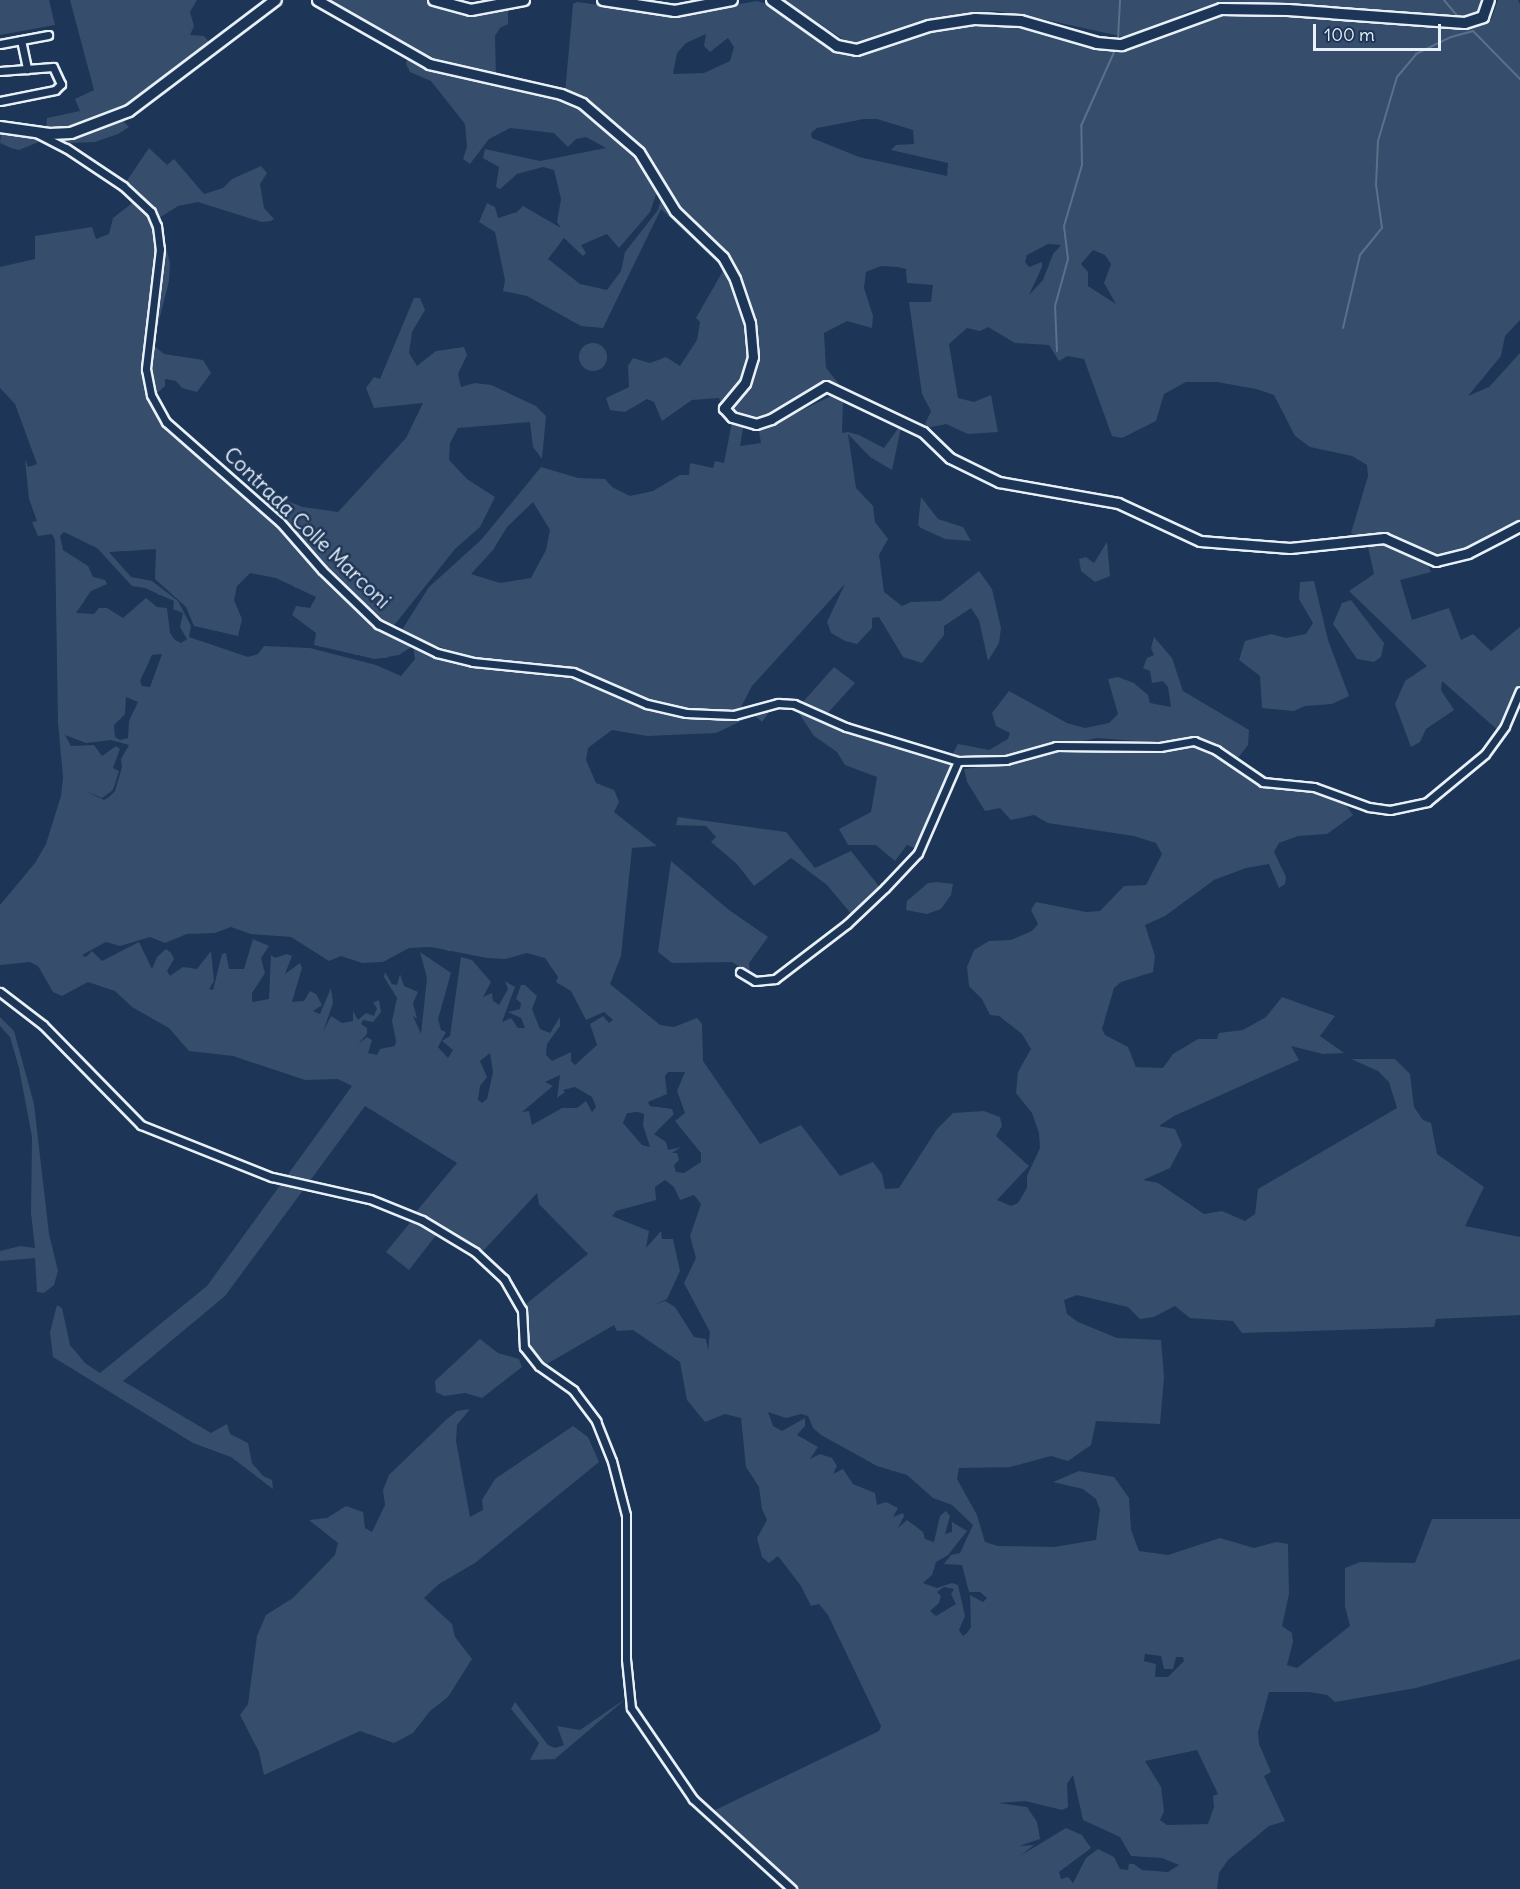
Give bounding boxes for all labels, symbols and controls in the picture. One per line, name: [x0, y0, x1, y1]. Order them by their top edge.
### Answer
scale bar: [1316, 12, 1444, 50]
text: 100 m: [1324, 23, 1375, 46]
street label: Contrada Colle Marconi: [219, 442, 395, 614]

